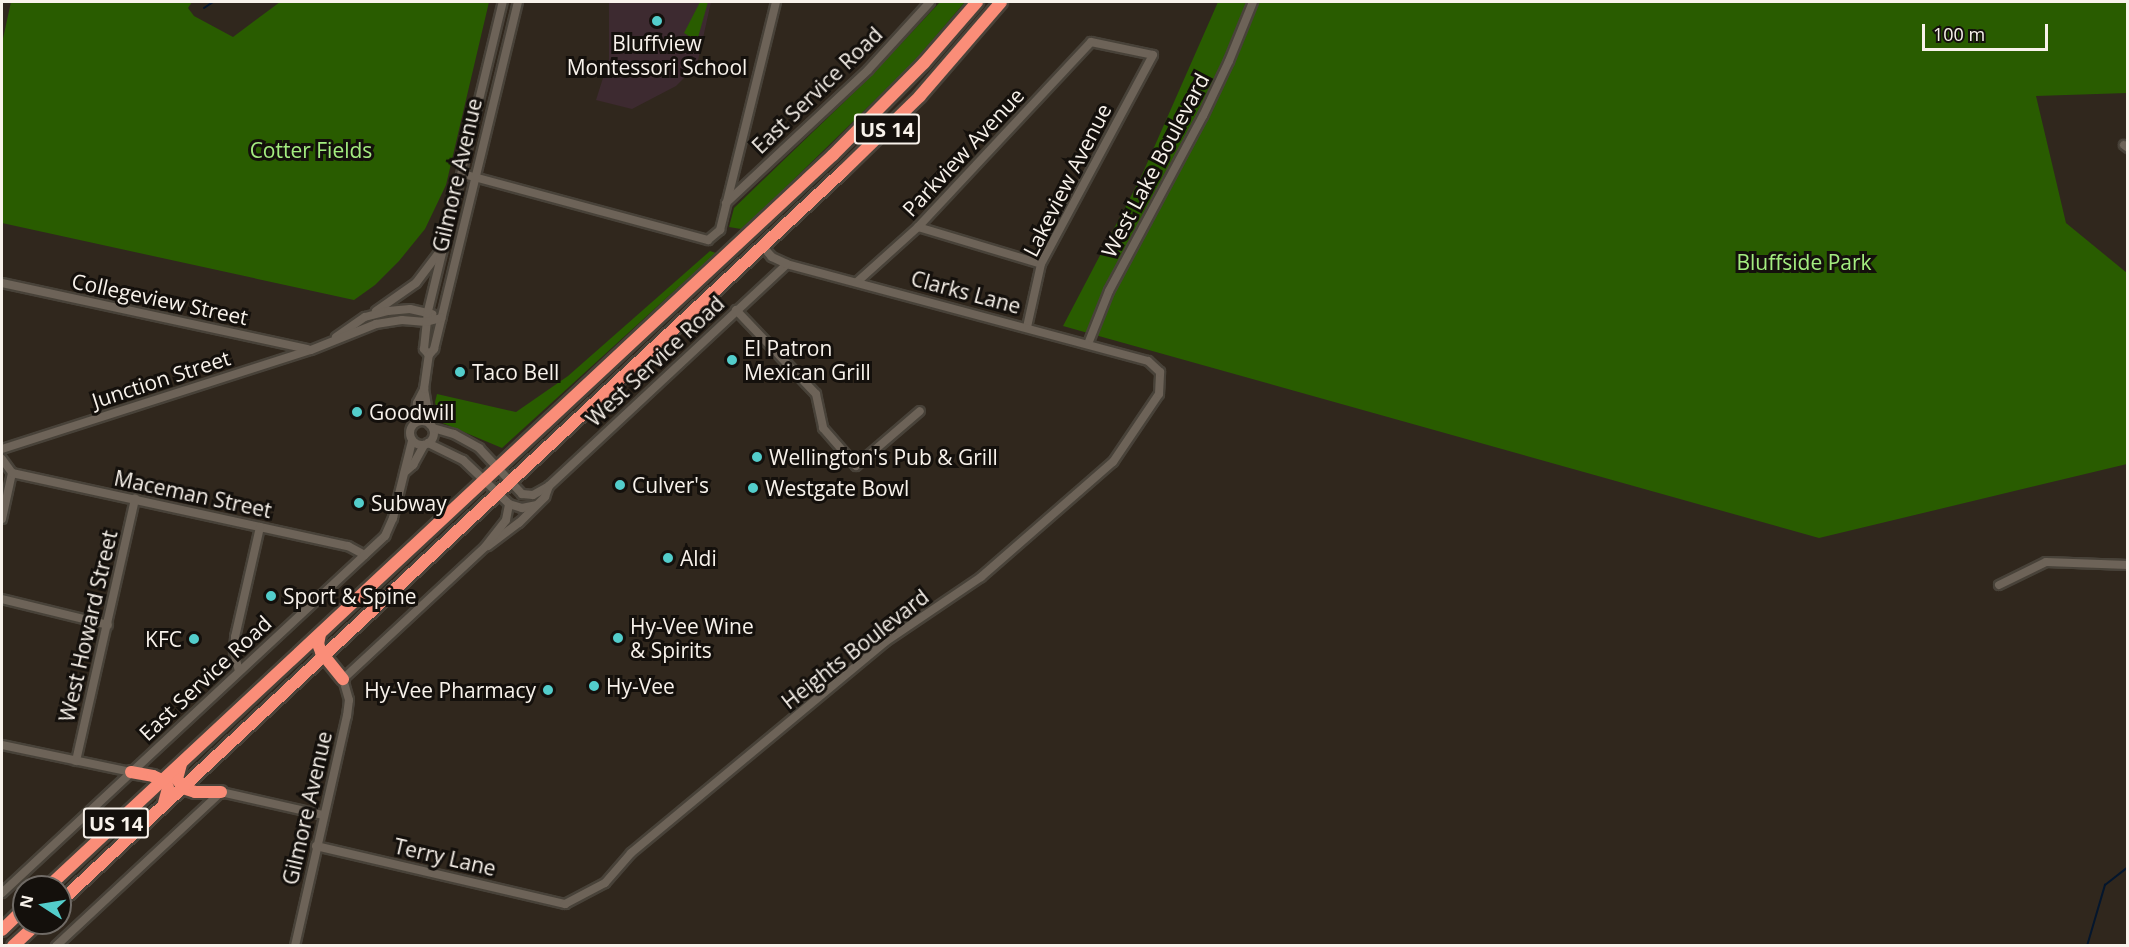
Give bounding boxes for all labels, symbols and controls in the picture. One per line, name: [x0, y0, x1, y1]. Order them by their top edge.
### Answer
scale bar: [1925, 12, 2051, 50]
marker: Bluffview Montessori School: [650, 14, 664, 28]
street label: East Service Road: [747, 21, 887, 159]
text: 100 m: [1933, 22, 1985, 46]
place label: Bluffview Montessori School: [567, 30, 747, 80]
street label: West Lake Boulevard: [1096, 69, 1214, 261]
street label: Parkview Avenue: [897, 83, 1029, 221]
street label: Gilmore Avenue: [427, 96, 487, 254]
street label: Lakeview Avenue: [1018, 99, 1116, 261]
road number: US 14: [852, 112, 922, 146]
park label: Cotter Fields: [250, 137, 372, 163]
park label: Bluffside Park: [1736, 249, 1872, 275]
street label: Clarks Lane: [908, 265, 1024, 319]
street label: Collegeview Street: [70, 268, 250, 330]
street label: West Service Road: [581, 291, 729, 431]
place label: El Patron Mexican Grill: [744, 335, 871, 385]
street label: Junction Street: [89, 345, 233, 413]
marker: El Patron Mexican Grill: [725, 353, 739, 367]
place label: Taco Bell: [472, 359, 559, 385]
marker: Taco Bell: [453, 365, 467, 379]
place label: Goodwill: [369, 399, 455, 425]
marker: Goodwill: [350, 405, 364, 419]
place label: Wellington's Pub & Grill: [769, 444, 998, 470]
marker: Wellington's Pub & Grill: [750, 450, 764, 464]
street label: Maceman Street: [112, 465, 274, 523]
place label: Culver's: [632, 472, 709, 498]
place label: Westgate Bowl: [765, 475, 909, 501]
marker: Culver's: [613, 478, 627, 492]
marker: Westgate Bowl: [746, 481, 760, 495]
place label: Subway: [371, 490, 447, 516]
marker: Subway: [352, 496, 366, 510]
street label: West Howard Street: [54, 528, 122, 724]
place label: Aldi: [680, 545, 717, 571]
marker: Aldi: [661, 551, 675, 565]
place label: Sport & Spine: [283, 583, 417, 609]
street label: Heights Boulevard: [776, 584, 934, 714]
marker: Sport & Spine: [264, 589, 278, 603]
street label: East Service Road: [134, 610, 276, 746]
place label: Hy-Vee Wine & Spirits: [630, 613, 754, 663]
place label: KFC: [145, 626, 182, 652]
marker: Hy-Vee Wine & Spirits: [611, 631, 625, 645]
marker: KFC: [187, 632, 201, 646]
place label: Hy-Vee: [606, 673, 675, 699]
place label: Hy-Vee Pharmacy: [364, 677, 536, 703]
marker: Hy-Vee: [587, 679, 601, 693]
marker: Hy-Vee Pharmacy: [541, 683, 555, 697]
street label: Gilmore Avenue: [277, 729, 337, 887]
road number: US 14: [82, 806, 150, 840]
street label: Terry Lane: [392, 833, 498, 881]
north arrow: [12, 875, 72, 935]
text: N: [14, 893, 38, 910]

